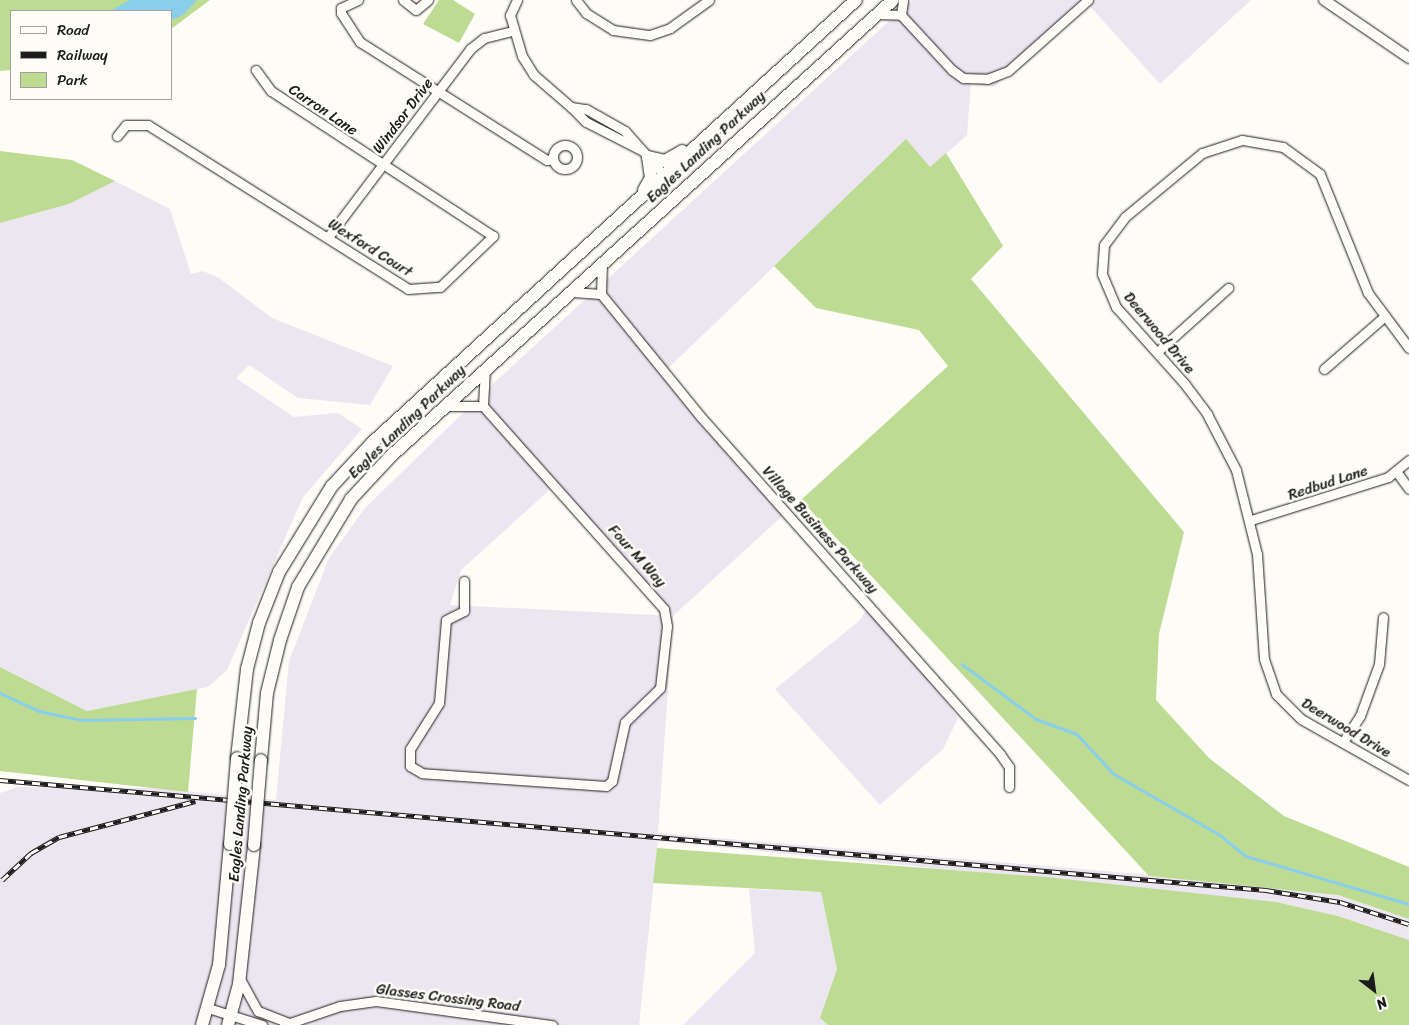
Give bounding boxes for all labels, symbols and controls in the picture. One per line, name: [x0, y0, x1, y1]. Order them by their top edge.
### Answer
legend: [10, 10, 172, 100]
text: Road: [57, 17, 89, 43]
text: Railway: [57, 42, 108, 68]
text: Park: [57, 67, 88, 93]
street label: Windsor Drive: [369, 75, 437, 157]
street label: Carron Lane: [285, 80, 361, 140]
street label: Eagles Landing Parkway: [643, 87, 769, 207]
street label: Wexford Court: [324, 215, 416, 281]
street label: Deerwood Drive: [1119, 288, 1199, 378]
street label: Eagles Landing Parkway: [345, 361, 469, 483]
street label: Redbud Lane: [1286, 462, 1370, 504]
street label: Village Business Parkway: [758, 463, 882, 597]
street label: Four M Way: [605, 521, 669, 591]
street label: Deerwood Drive: [1298, 694, 1394, 762]
street label: Eagles Landing Parkway: [225, 725, 257, 883]
north arrow: [1349, 965, 1399, 1015]
street label: Glasses Crossing Road: [375, 980, 521, 1016]
text: N: [1371, 990, 1392, 1017]

